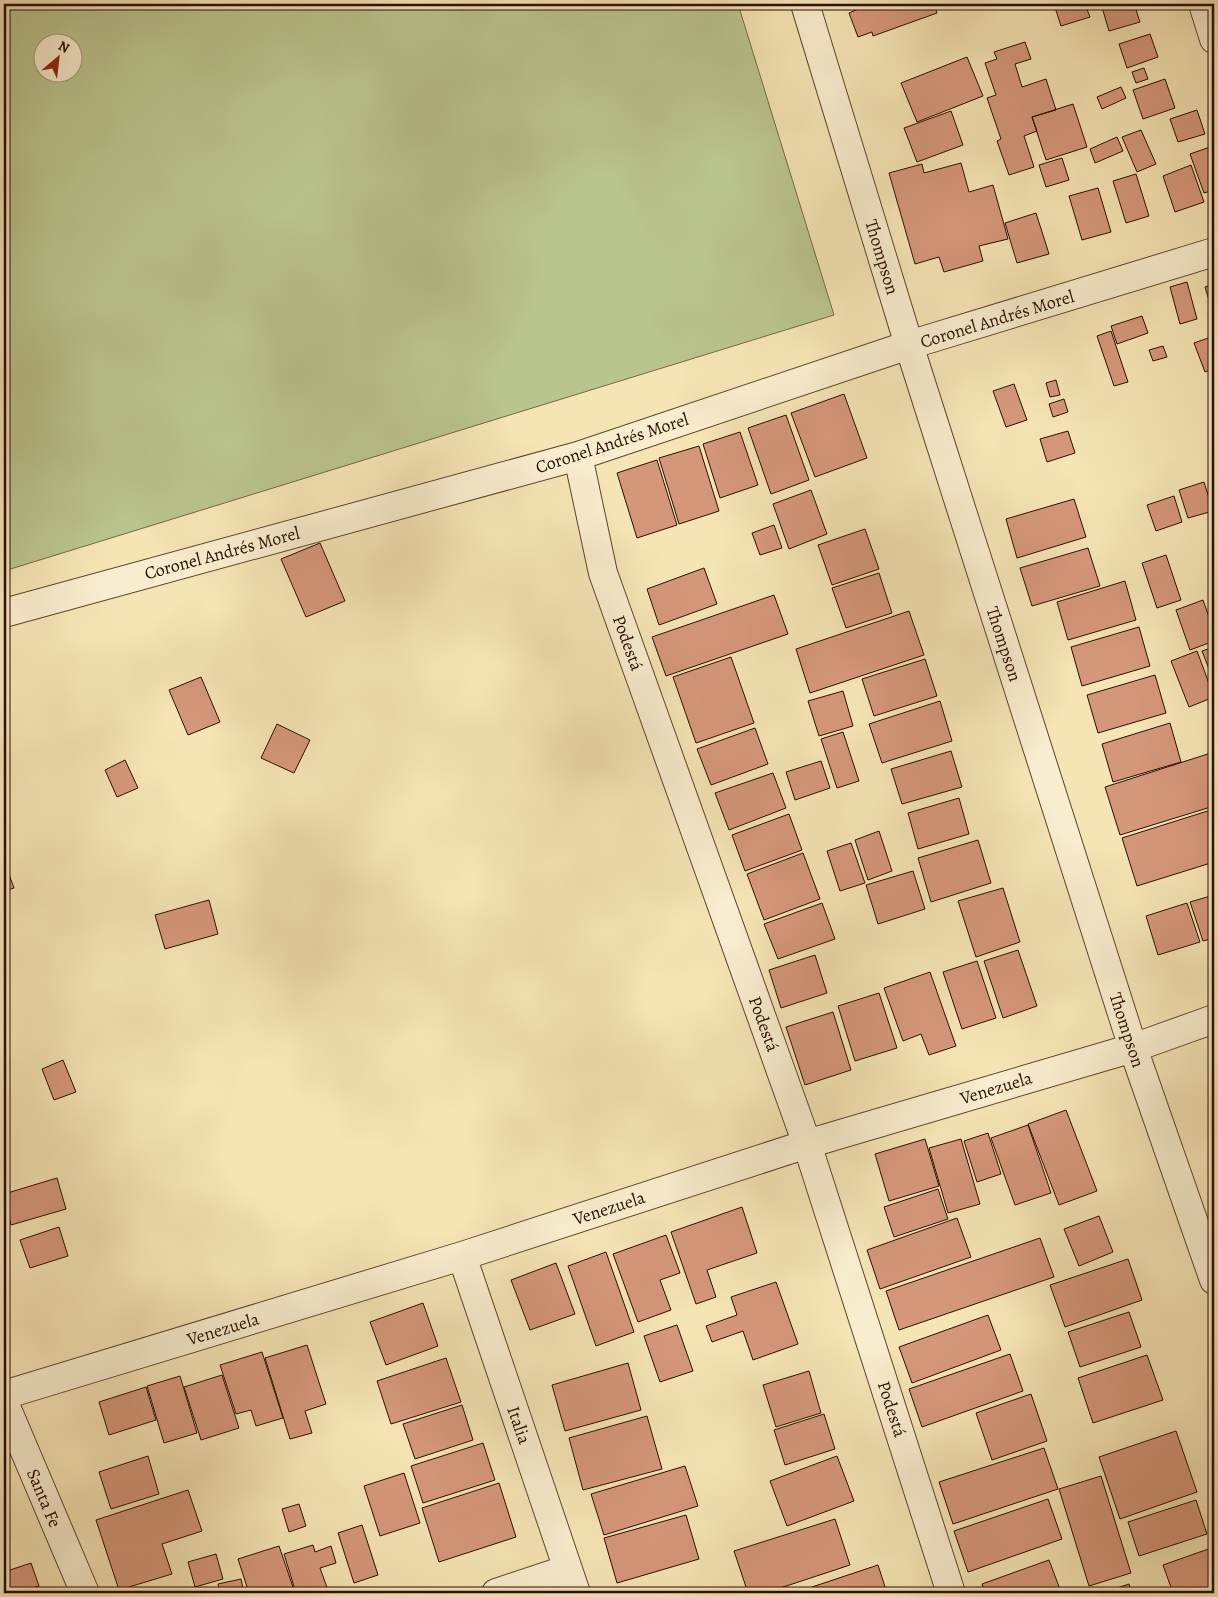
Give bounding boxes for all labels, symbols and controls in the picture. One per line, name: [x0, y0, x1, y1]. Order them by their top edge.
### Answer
north arrow: [32, 32, 82, 82]
text: N: [55, 36, 73, 58]
street label: Thompson: [859, 217, 905, 298]
street label: Coronel Andrés Morel: [917, 284, 1077, 354]
street label: Coronel Andrés Morel: [532, 407, 692, 479]
street label: Coronel Andrés Morel: [142, 521, 303, 585]
street label: Thompson: [981, 604, 1027, 685]
street label: Podestá: [607, 612, 649, 675]
street label: Thompson: [1104, 990, 1150, 1071]
street label: Podestá: [743, 993, 785, 1056]
street label: Venezuela: [956, 1065, 1036, 1111]
street label: Venezuela: [569, 1185, 649, 1231]
street label: Venezuela: [183, 1306, 263, 1352]
street label: Podestá: [872, 1378, 912, 1441]
street label: Italia: [501, 1403, 537, 1448]
street label: Santa Fe: [21, 1465, 67, 1531]

